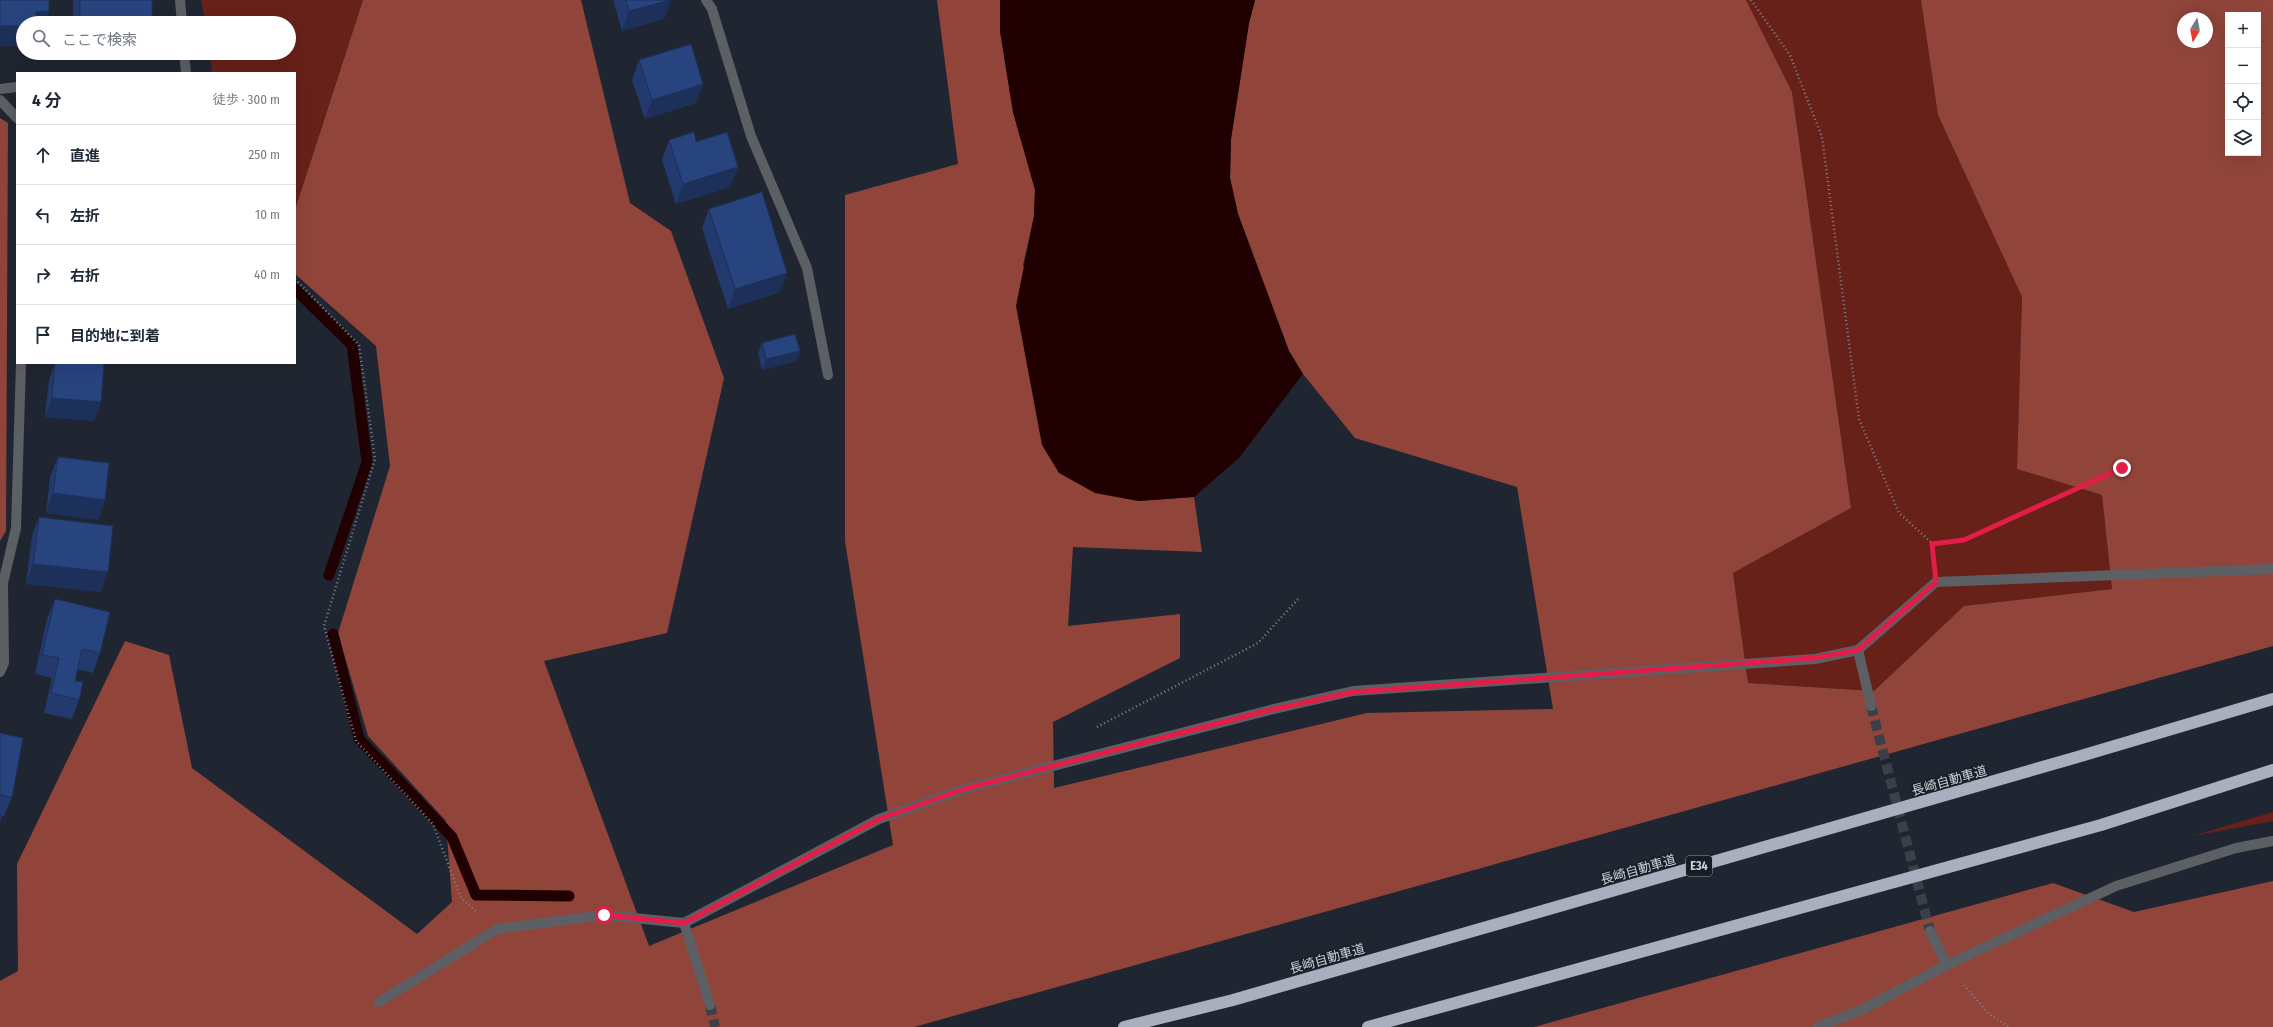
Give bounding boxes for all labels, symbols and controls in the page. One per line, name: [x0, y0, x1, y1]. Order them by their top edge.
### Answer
north arrow: [2177, 12, 2213, 48]
map controls: [2225, 12, 2261, 156]
button: +: [2225, 12, 2261, 48]
search box: [16, 16, 296, 60]
icon: search: [30, 27, 52, 49]
text: ここで検索: [62, 31, 137, 49]
button: −: [2225, 48, 2261, 84]
button: locate: [2225, 84, 2261, 120]
text: 4 分: [32, 90, 61, 111]
text: 徒歩 · 300 m: [213, 92, 280, 107]
button: layers: [2225, 120, 2261, 156]
icon: ahead: [32, 144, 54, 166]
text: 直進: [70, 147, 100, 165]
text: 250 m: [248, 147, 280, 162]
icon: left: [32, 204, 54, 226]
text: 左折: [70, 207, 100, 225]
text: 10 m: [255, 207, 280, 222]
icon: right: [32, 264, 54, 286]
text: 右折: [70, 267, 100, 285]
text: 40 m: [254, 267, 280, 282]
icon: arrive: [32, 324, 54, 346]
text: 目的地に到着: [70, 327, 160, 345]
route end: [2113, 459, 2131, 477]
street label: 長崎自動車道: [1910, 763, 1989, 798]
street label: 長崎自動車道: [1599, 852, 1678, 887]
road number: E34: [1686, 856, 1712, 876]
route start: [595, 906, 613, 924]
street label: 長崎自動車道: [1288, 941, 1367, 976]

